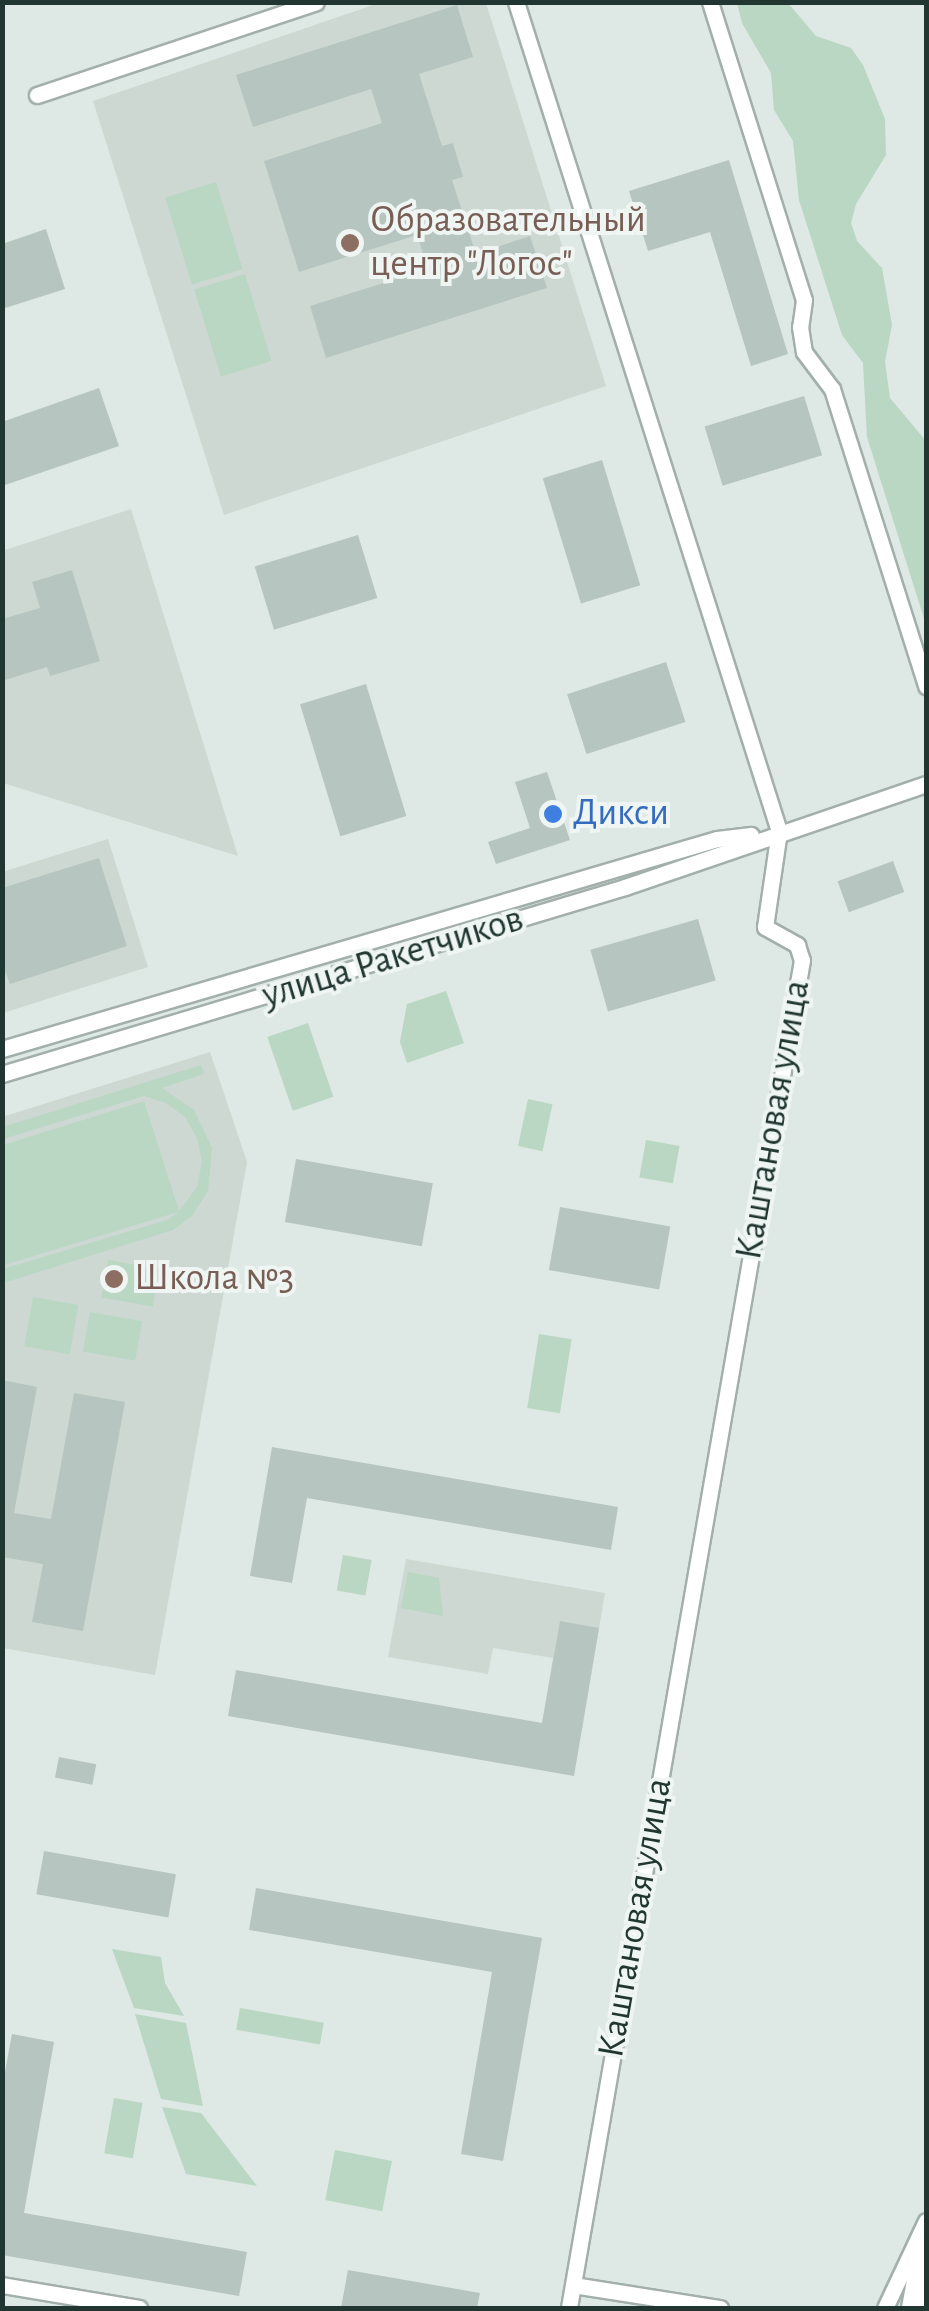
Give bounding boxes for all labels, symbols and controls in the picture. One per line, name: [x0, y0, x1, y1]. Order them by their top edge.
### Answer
place label: Образовательный центр "Логос": [370, 198, 646, 288]
marker: Образовательный центр "Логос": [339, 232, 361, 254]
place label: Дикси: [573, 791, 669, 837]
marker: Дикси: [542, 803, 564, 825]
street label: улица Ракетчиков: [257, 897, 529, 1019]
street label: Каштановая улица: [727, 977, 821, 1263]
place label: Школа №3: [134, 1256, 294, 1302]
marker: Школа №3: [103, 1268, 125, 1290]
street label: Каштановая улица: [589, 1775, 683, 2061]

